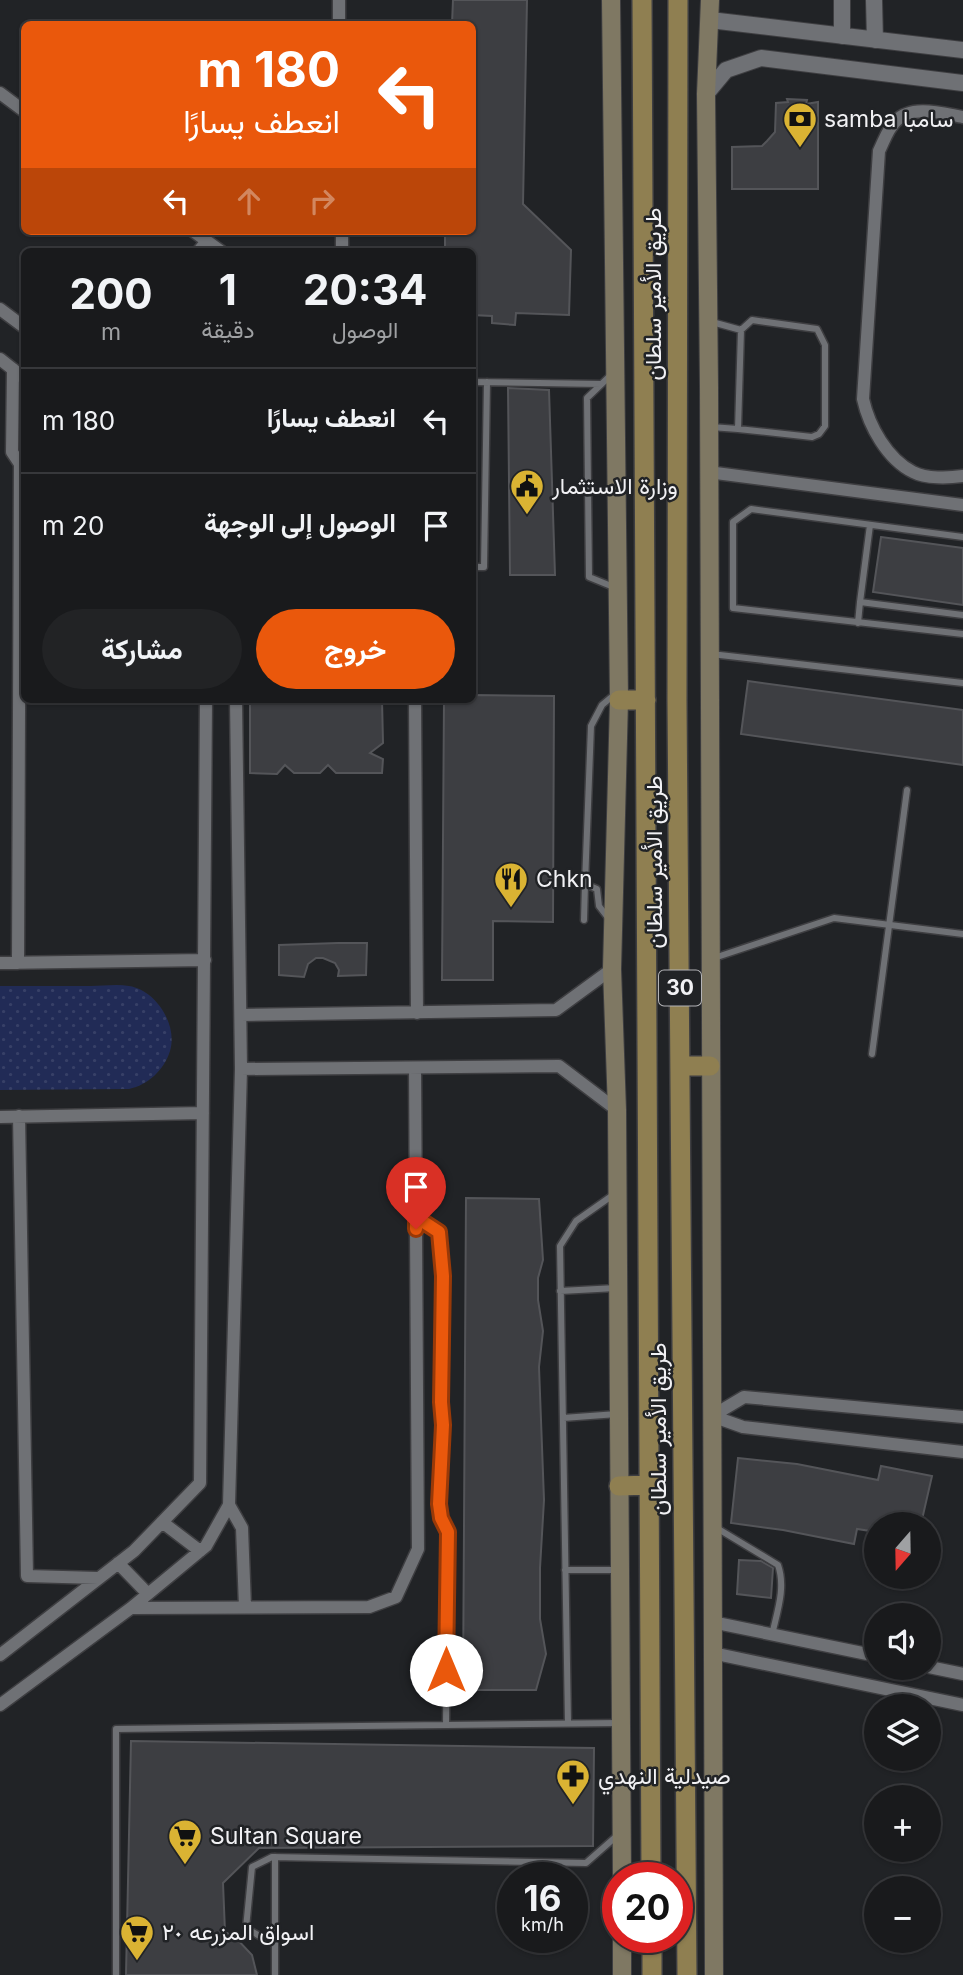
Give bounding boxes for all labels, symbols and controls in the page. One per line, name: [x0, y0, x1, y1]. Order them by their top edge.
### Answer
text: 180 m: [198, 40, 340, 99]
icon: left: [364, 49, 455, 140]
bank icon: samba سامبا: [781, 100, 819, 149]
text: انعطف يسارًا: [183, 102, 340, 141]
place label: samba سامبا: [824, 105, 953, 133]
icon: left: [157, 182, 195, 220]
icon: ahead: [230, 182, 268, 220]
icon: right: [303, 182, 341, 220]
street label: طريق الأمير سلطان: [639, 208, 668, 380]
text: 1: [219, 264, 237, 315]
text: 20:34: [303, 264, 427, 315]
text: 200: [70, 268, 153, 319]
text: دقيقة: [201, 316, 255, 344]
text: الوصول: [332, 316, 398, 344]
text: m: [101, 318, 121, 346]
text: انعطف يسارًا: [267, 402, 396, 433]
icon: left: [417, 402, 455, 440]
text: 180 m: [42, 405, 115, 436]
public building icon: وزارة الاستثمار: [508, 467, 546, 516]
place label: وزارة الاستثمار: [551, 472, 678, 501]
text: الوصول إلى الوجهة: [204, 507, 396, 538]
icon: arrive: [417, 507, 455, 545]
text: 20 m: [42, 510, 104, 541]
button: مشاركة: [42, 609, 242, 689]
button: خروج: [256, 609, 455, 689]
street label: طريق الأمير سلطان: [640, 776, 669, 948]
restaurant icon: Chkn: [492, 860, 530, 909]
place label: Chkn: [536, 865, 593, 893]
road number: 30: [659, 970, 701, 1006]
pin: [386, 1157, 446, 1229]
icon: arrive: [397, 1168, 435, 1206]
street label: طريق الأمير سلطان: [644, 1343, 673, 1515]
north arrow: [864, 1512, 942, 1589]
map controls: [864, 1512, 941, 1953]
button: sound: [864, 1603, 941, 1680]
position arrow: [409, 1633, 483, 1707]
button: layers: [864, 1694, 941, 1771]
pharmacy icon: صيدلية النهدي: [554, 1757, 592, 1806]
place label: صيدلية النهدي: [598, 1762, 731, 1795]
button: +: [864, 1785, 941, 1862]
supermarket icon: Sultan Square: [166, 1817, 204, 1866]
place label: Sultan Square: [210, 1822, 362, 1850]
speed limit sign: 20: [602, 1862, 693, 1953]
button: −: [864, 1876, 941, 1953]
text: 16: [524, 1877, 561, 1919]
supermarket icon: اسواق المزرعه ٢٠: [118, 1913, 156, 1962]
text: km/h: [521, 1914, 564, 1935]
place label: اسواق المزرعه ٢٠: [162, 1918, 314, 1947]

